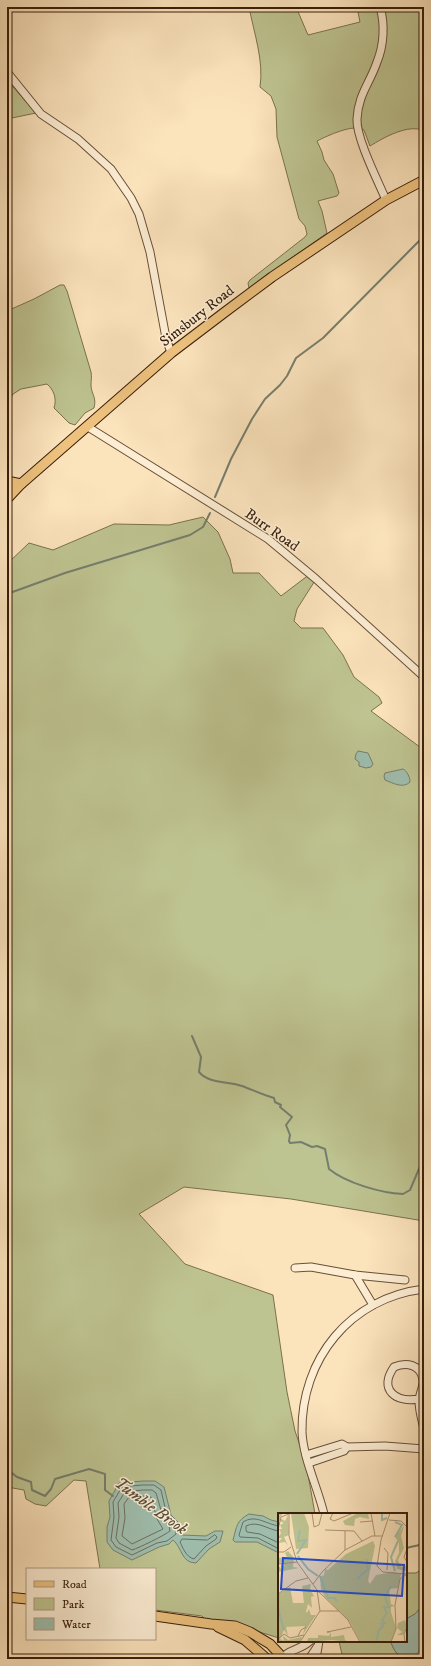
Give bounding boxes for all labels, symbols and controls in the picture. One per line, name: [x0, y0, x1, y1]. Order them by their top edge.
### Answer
street label: Simsbury Road: [156, 281, 238, 351]
street label: Burr Road: [241, 504, 303, 556]
water label: Tumble Brook: [111, 1473, 191, 1539]
inset map: [278, 1513, 407, 1642]
legend: [26, 1568, 156, 1640]
text: Road: [62, 1577, 87, 1592]
text: Park: [62, 1597, 84, 1612]
text: Water: [61, 1617, 91, 1632]

